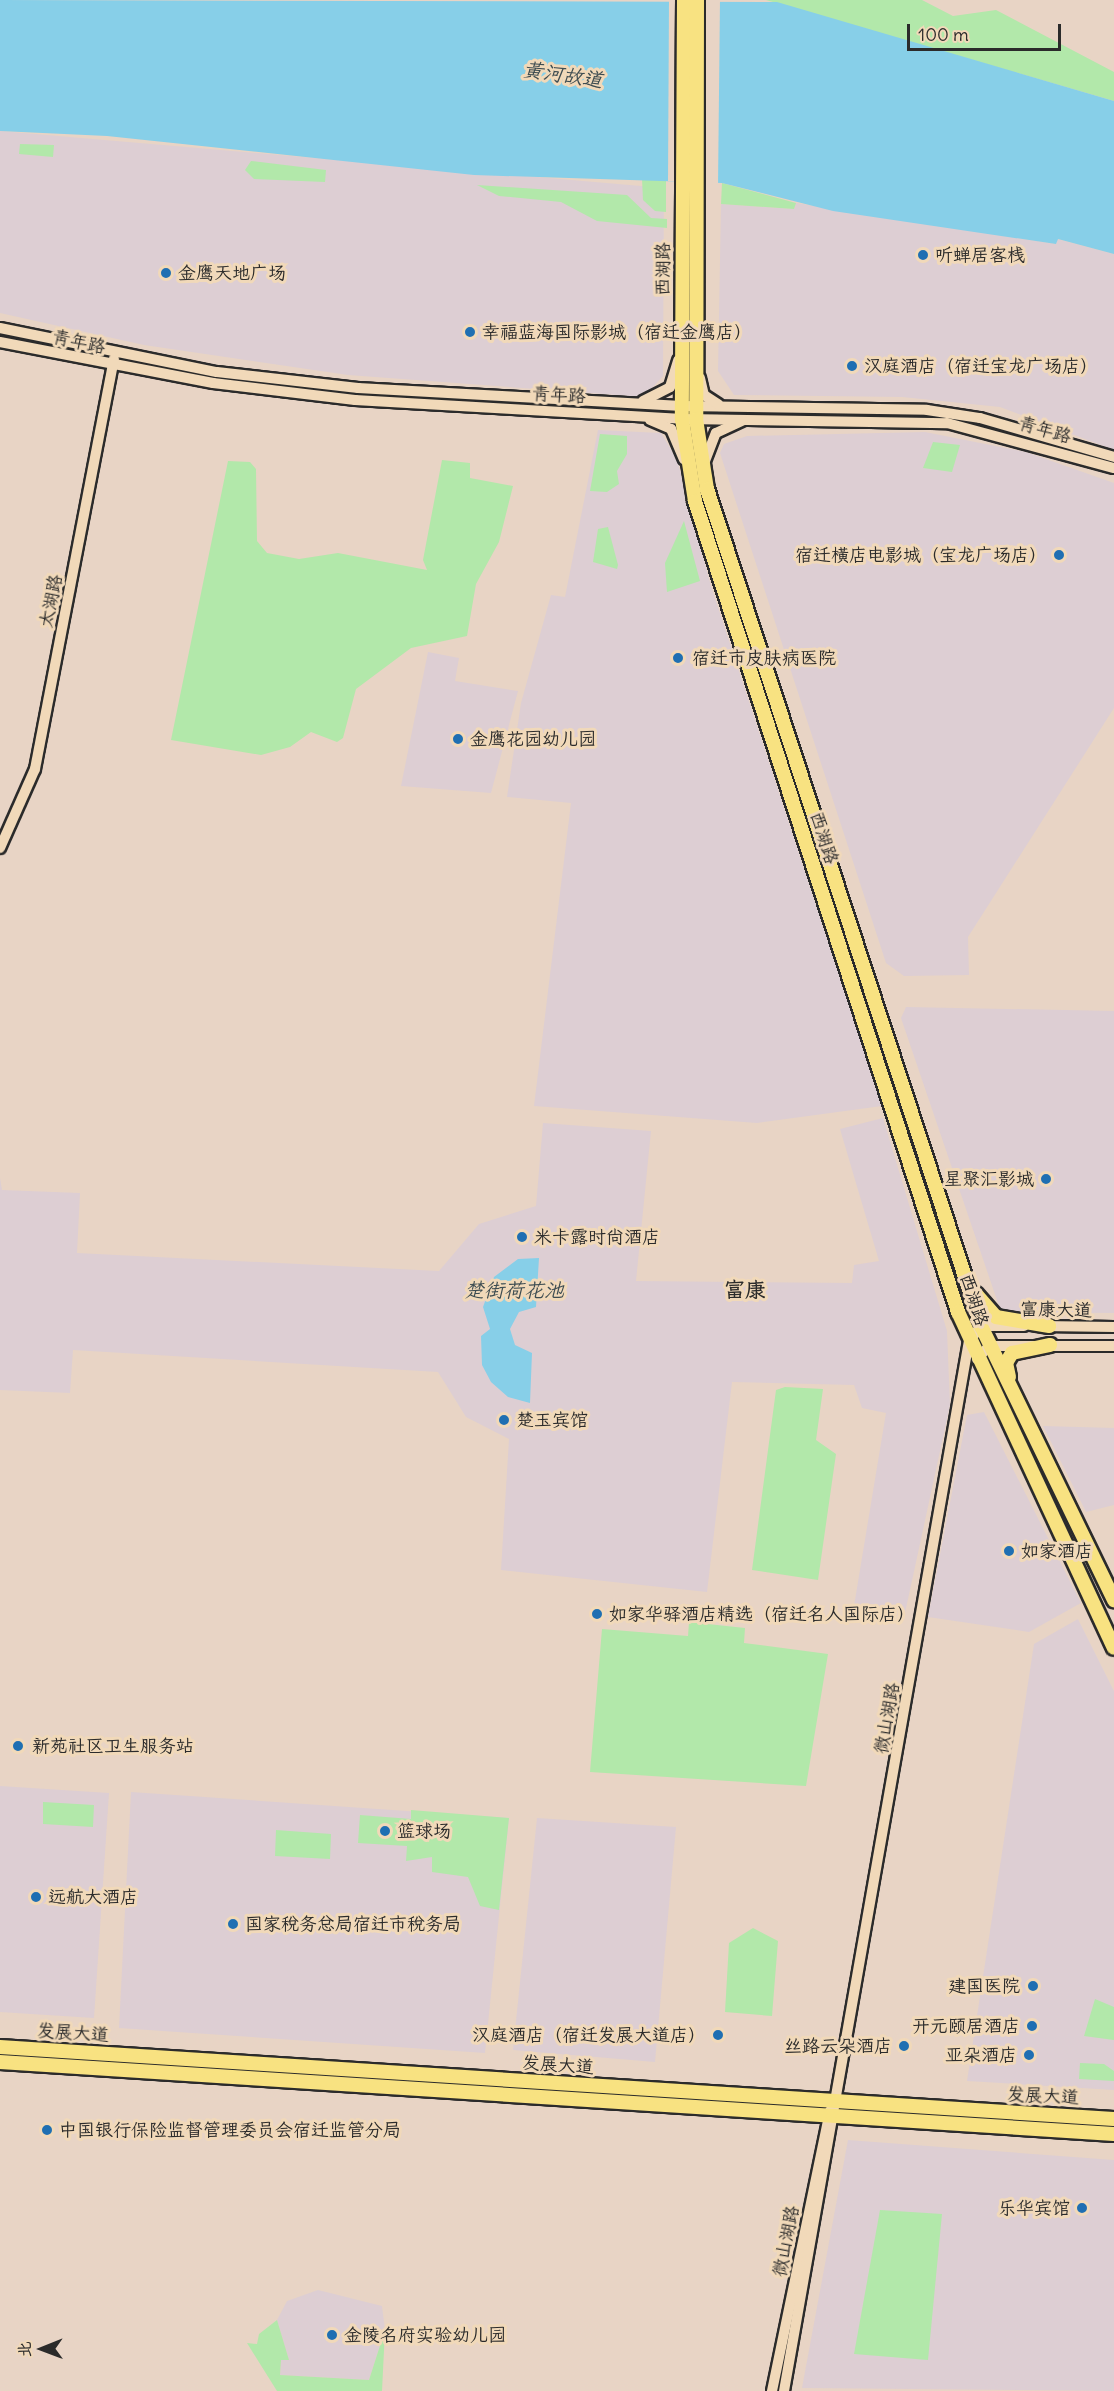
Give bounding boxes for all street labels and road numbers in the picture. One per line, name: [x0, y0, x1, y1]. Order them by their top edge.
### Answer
street label: 西湖路: [652, 242, 674, 296]
street label: 青年路: [50, 326, 108, 358]
street label: 青年路: [531, 383, 587, 407]
street label: 青年路: [1016, 412, 1074, 448]
street label: 太湖路: [35, 572, 67, 630]
street label: 西湖路: [805, 809, 843, 867]
street label: 西湖路: [955, 1271, 993, 1329]
street label: 富康大道: [1020, 1299, 1092, 1321]
street label: 微山湖路: [870, 1681, 904, 1755]
street label: 发展大道: [36, 2020, 110, 2046]
street label: 发展大道: [521, 2052, 595, 2078]
street label: 发展大道: [1006, 2083, 1080, 2109]
street label: 微山湖路: [769, 2204, 803, 2278]

